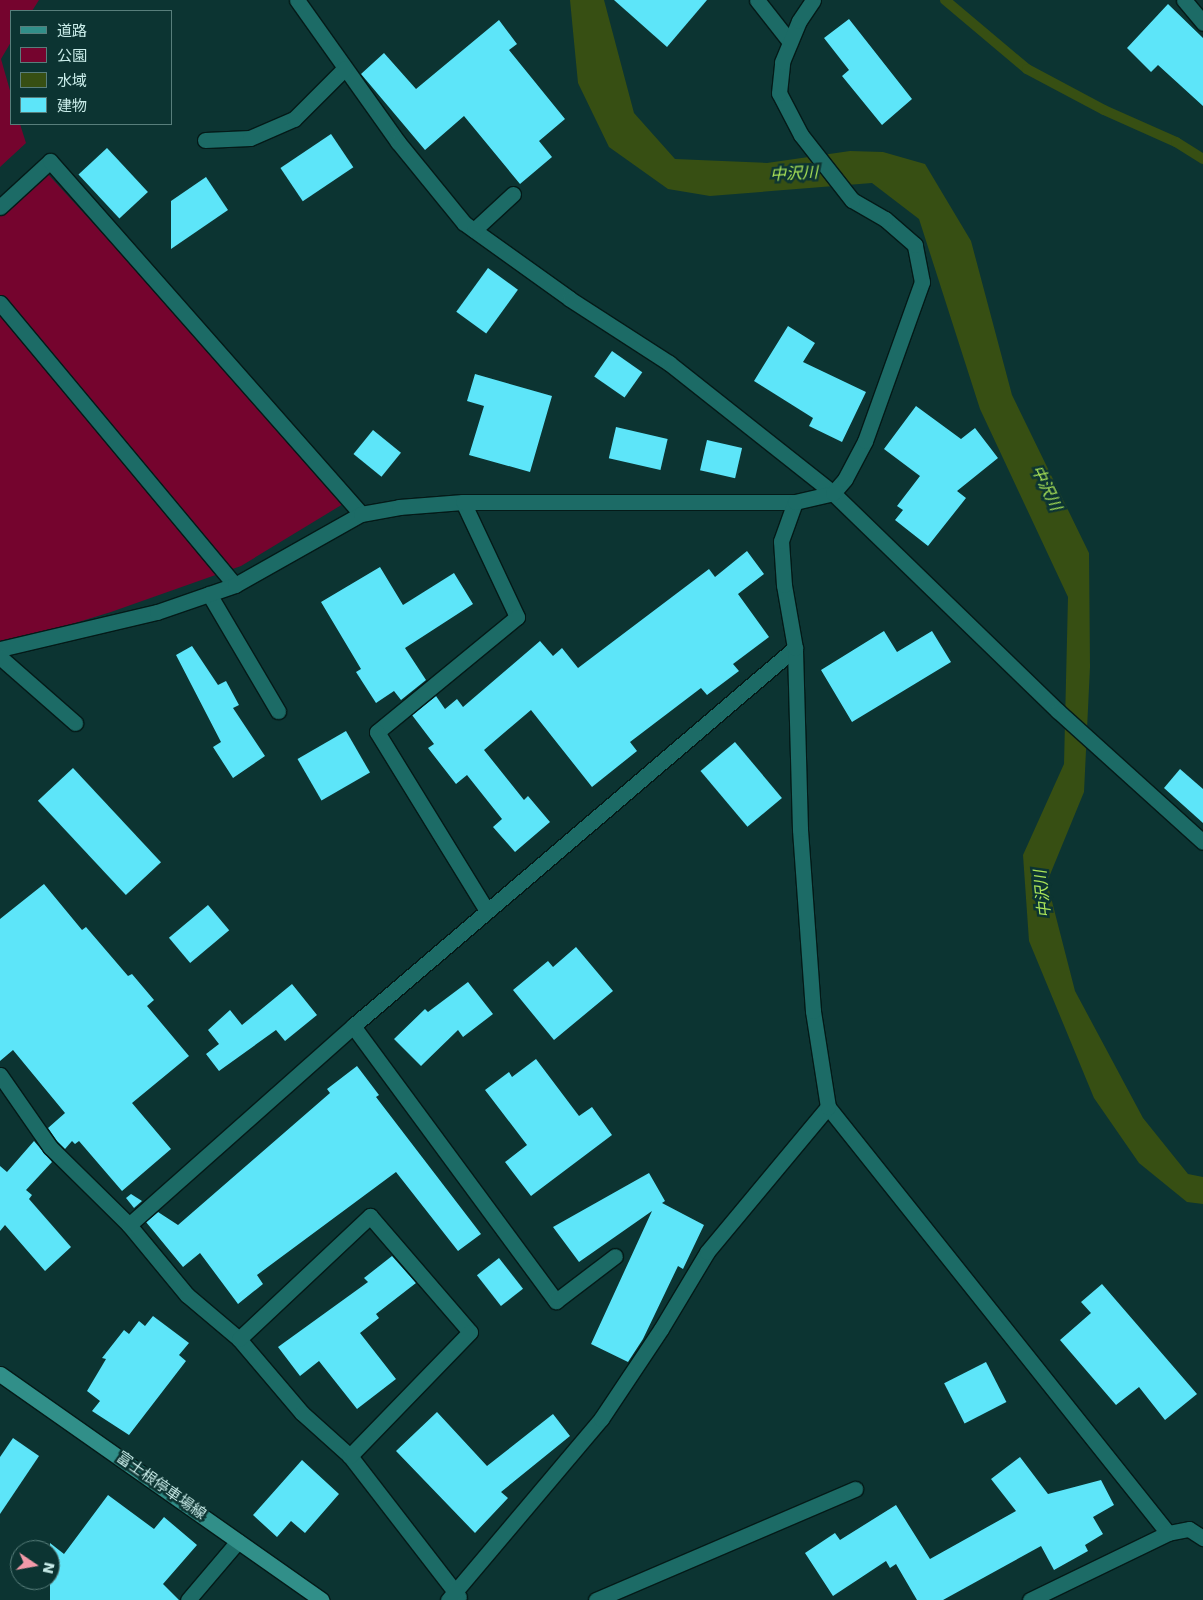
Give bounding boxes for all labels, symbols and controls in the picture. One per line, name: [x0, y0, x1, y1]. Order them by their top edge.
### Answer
legend: [10, 10, 172, 125]
text: 道路: [57, 22, 87, 40]
text: 公園: [57, 47, 87, 65]
text: 水域: [57, 72, 87, 90]
text: 建物: [57, 97, 87, 115]
water label: 中沢川: [770, 163, 818, 185]
water label: 中沢川: [1027, 462, 1065, 514]
water label: 中沢川: [1031, 869, 1055, 919]
street label: 富士根停車場線: [113, 1449, 209, 1523]
north arrow: [10, 1540, 60, 1590]
text: N: [40, 1561, 58, 1575]

